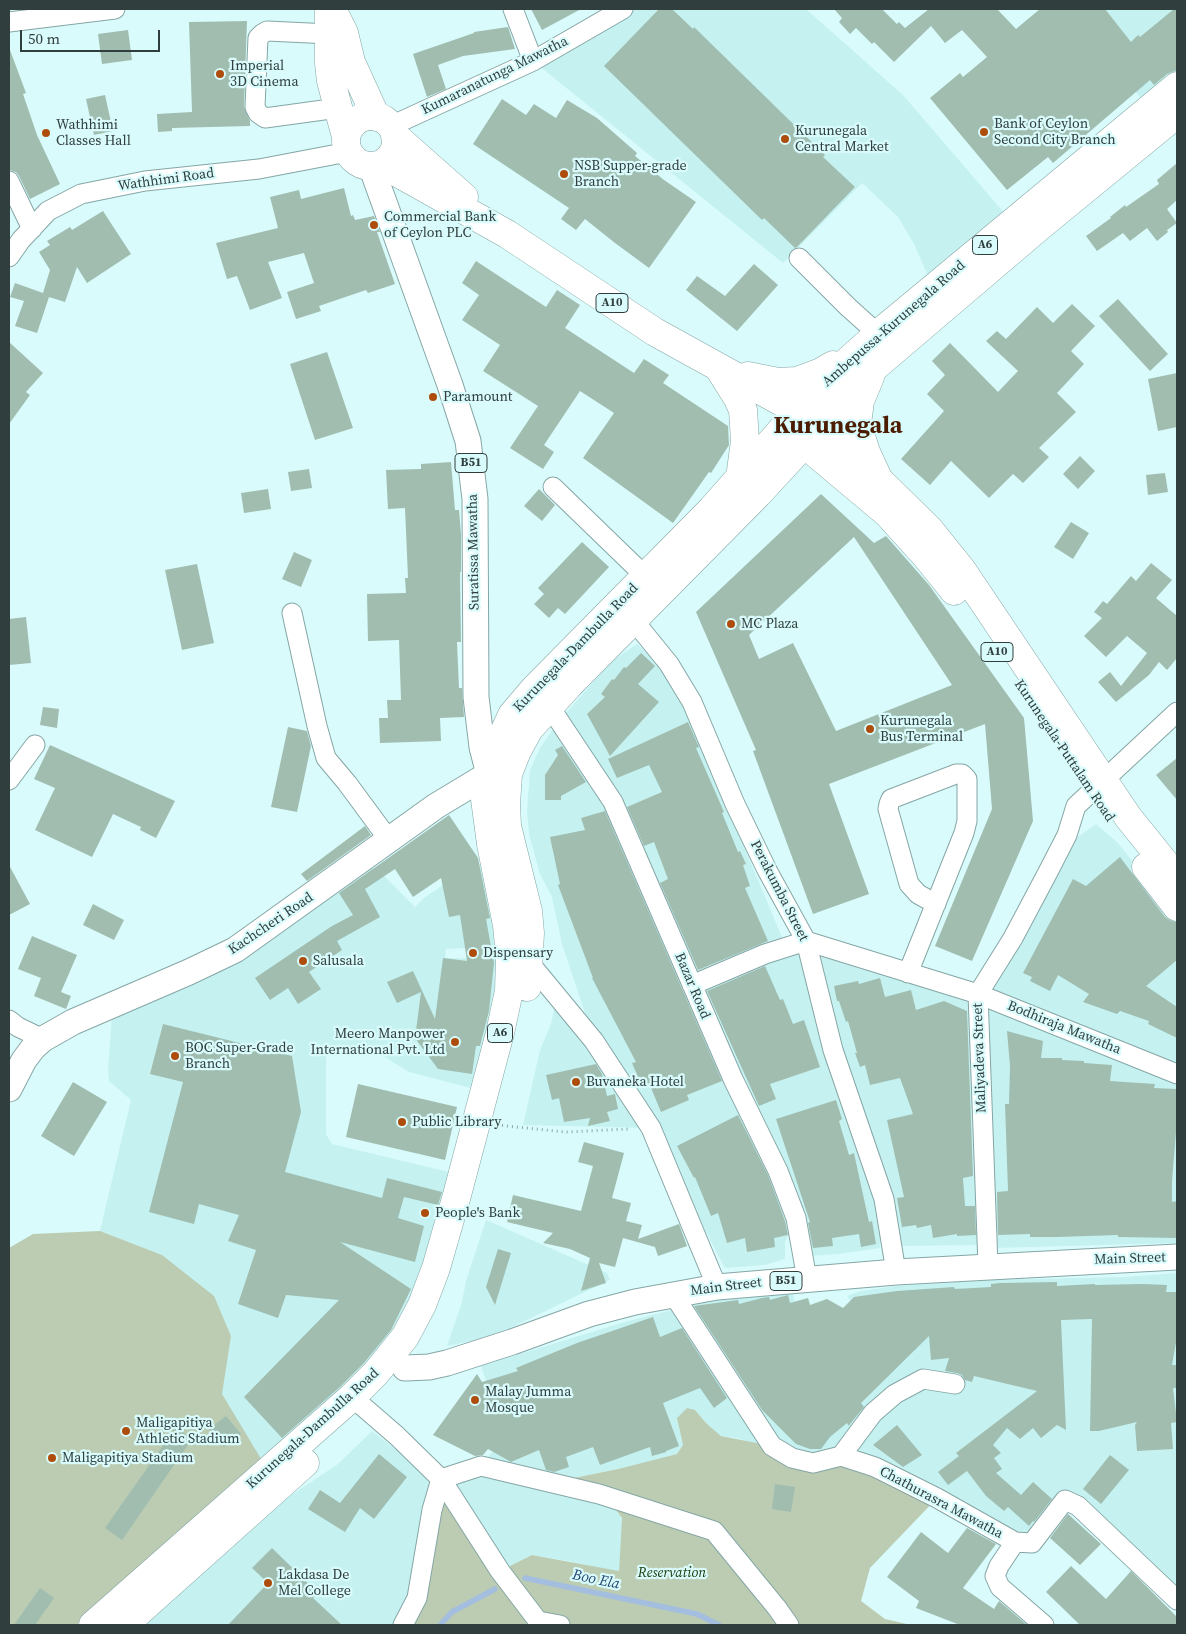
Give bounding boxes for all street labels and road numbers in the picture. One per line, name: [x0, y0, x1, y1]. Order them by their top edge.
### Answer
street label: Kumaranatunga Mawatha: [419, 33, 571, 119]
street label: Wathhimi Road: [117, 165, 215, 195]
road number: A6: [972, 236, 998, 254]
street label: Ambepussa-Kurunegala Road: [819, 257, 969, 391]
road number: A10: [596, 294, 628, 312]
road number: B51: [455, 453, 487, 472]
street label: Suratissa Mawatha: [465, 494, 483, 610]
street label: Kurunegala-Dambulla Road: [510, 580, 642, 716]
road number: A10: [981, 642, 1013, 662]
street label: Kurunegala-Puttalam Road: [1010, 677, 1118, 825]
street label: Perakumba Street: [746, 838, 812, 944]
street label: Kachcheri Road: [225, 889, 317, 959]
street label: Bazar Road: [671, 950, 713, 1022]
street label: Bodhiraja Mawatha: [1005, 998, 1123, 1058]
street label: Maliyadeva Street: [970, 1003, 990, 1113]
road number: A6: [488, 1024, 512, 1042]
street label: Main Street: [1094, 1249, 1166, 1269]
road number: B51: [770, 1272, 802, 1290]
street label: Main Street: [689, 1274, 763, 1300]
street label: Kurunegala-Dambulla Road: [243, 1365, 383, 1493]
street label: Chathurasra Mawatha: [876, 1463, 1006, 1543]

